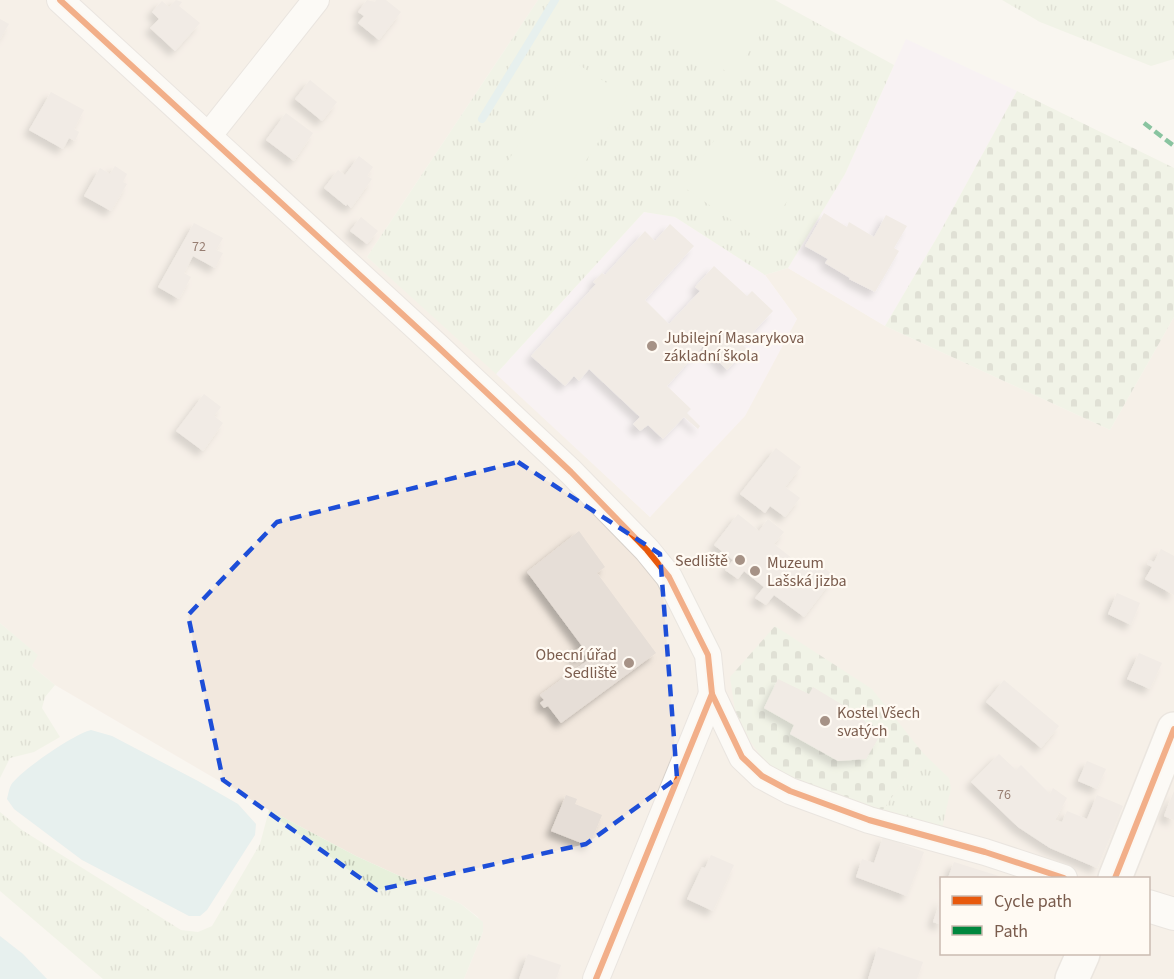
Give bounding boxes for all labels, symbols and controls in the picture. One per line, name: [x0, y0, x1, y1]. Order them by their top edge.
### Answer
house number: 72: [192, 237, 206, 257]
place label: Jubilejní Masarykova základní škola: [664, 327, 804, 367]
marker: Jubilejní Masarykova základní škola: [645, 339, 659, 353]
place label: Sedliště: [675, 550, 728, 572]
place label: Muzeum Lašská jizba: [767, 552, 847, 592]
marker: Sedliště: [733, 553, 747, 567]
marker: Muzeum Lašská jizba: [748, 564, 762, 578]
place label: Obecní úřad Sedliště: [536, 644, 617, 684]
marker: Obecní úřad Sedliště: [622, 656, 636, 670]
place label: Kostel Všech svatých: [837, 702, 920, 742]
marker: Kostel Všech svatých: [818, 714, 832, 728]
house number: 76: [997, 785, 1011, 805]
legend: [940, 877, 1150, 955]
text: Cycle path: [994, 889, 1072, 914]
text: Path: [994, 919, 1028, 944]

